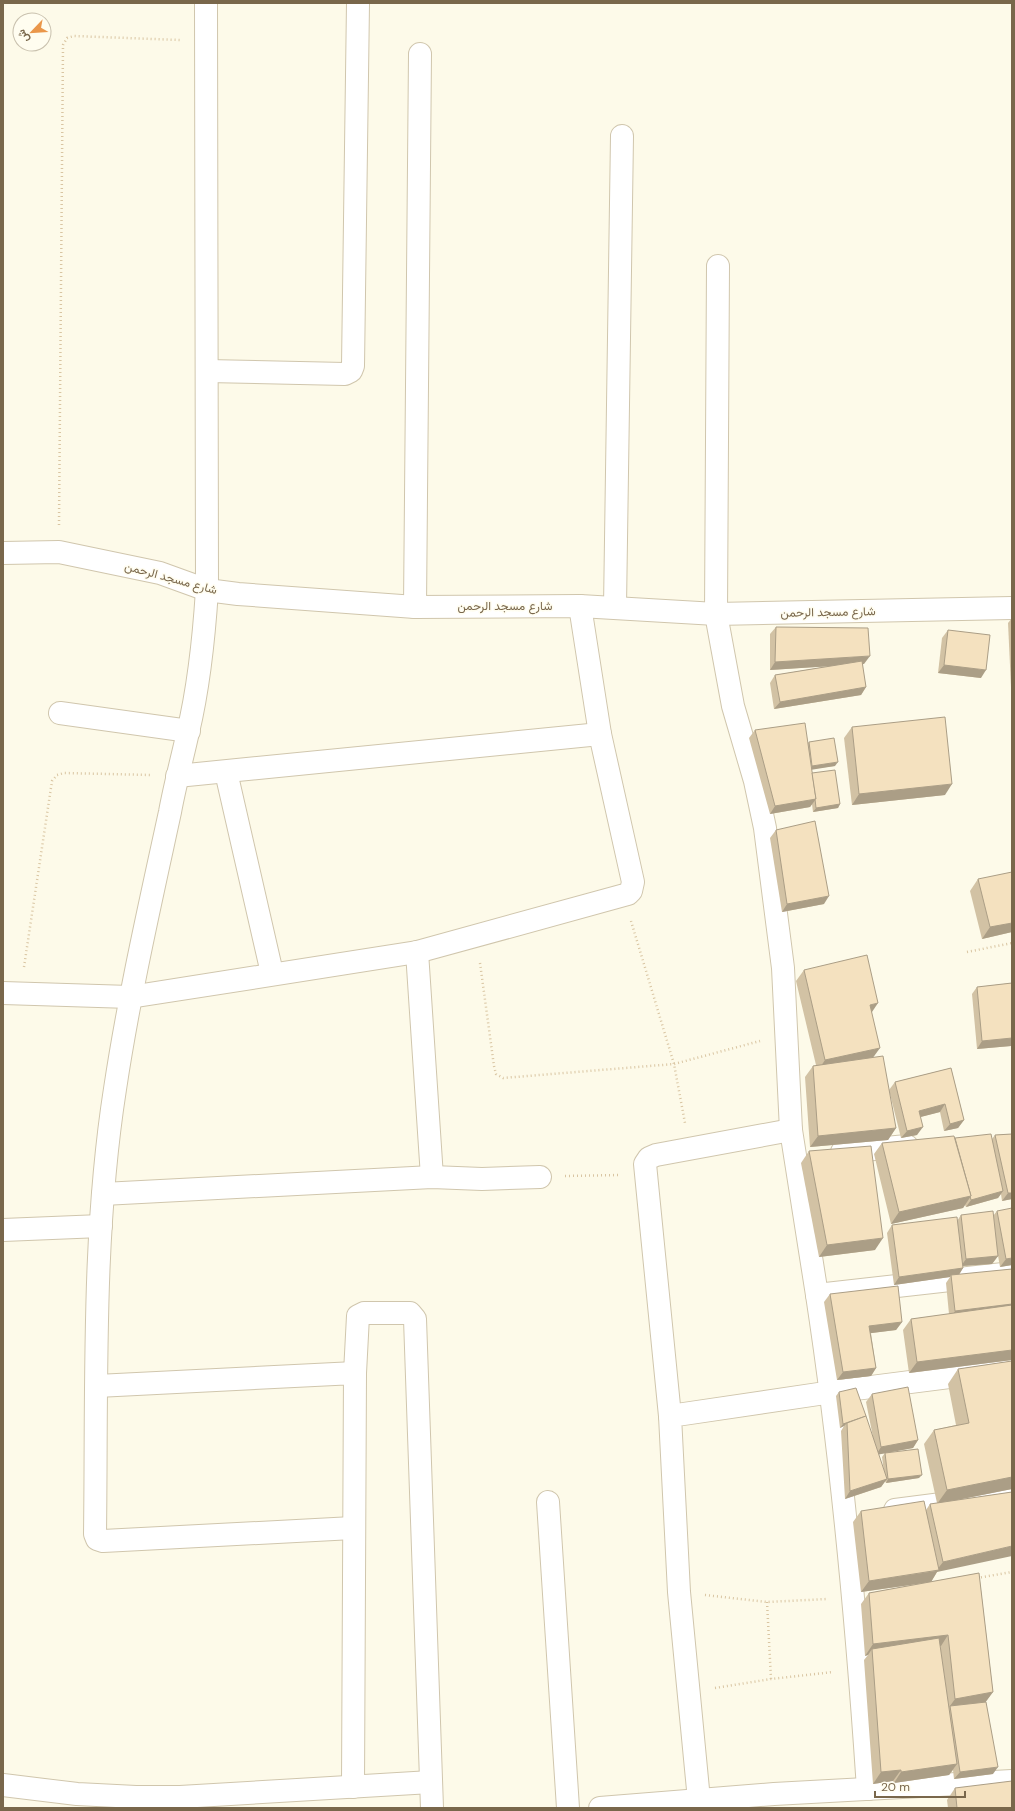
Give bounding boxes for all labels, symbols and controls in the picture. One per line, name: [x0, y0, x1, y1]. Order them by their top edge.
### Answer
north arrow: [12, 12, 52, 52]
text: ش: [14, 27, 32, 45]
street label: شارع مسجد الرحمن: [123, 558, 219, 599]
street label: شارع مسجد الرحمن: [457, 598, 553, 615]
street label: شارع مسجد الرحمن: [780, 603, 876, 622]
scale bar: [875, 1773, 965, 1799]
text: 20 m: [881, 1779, 910, 1795]

